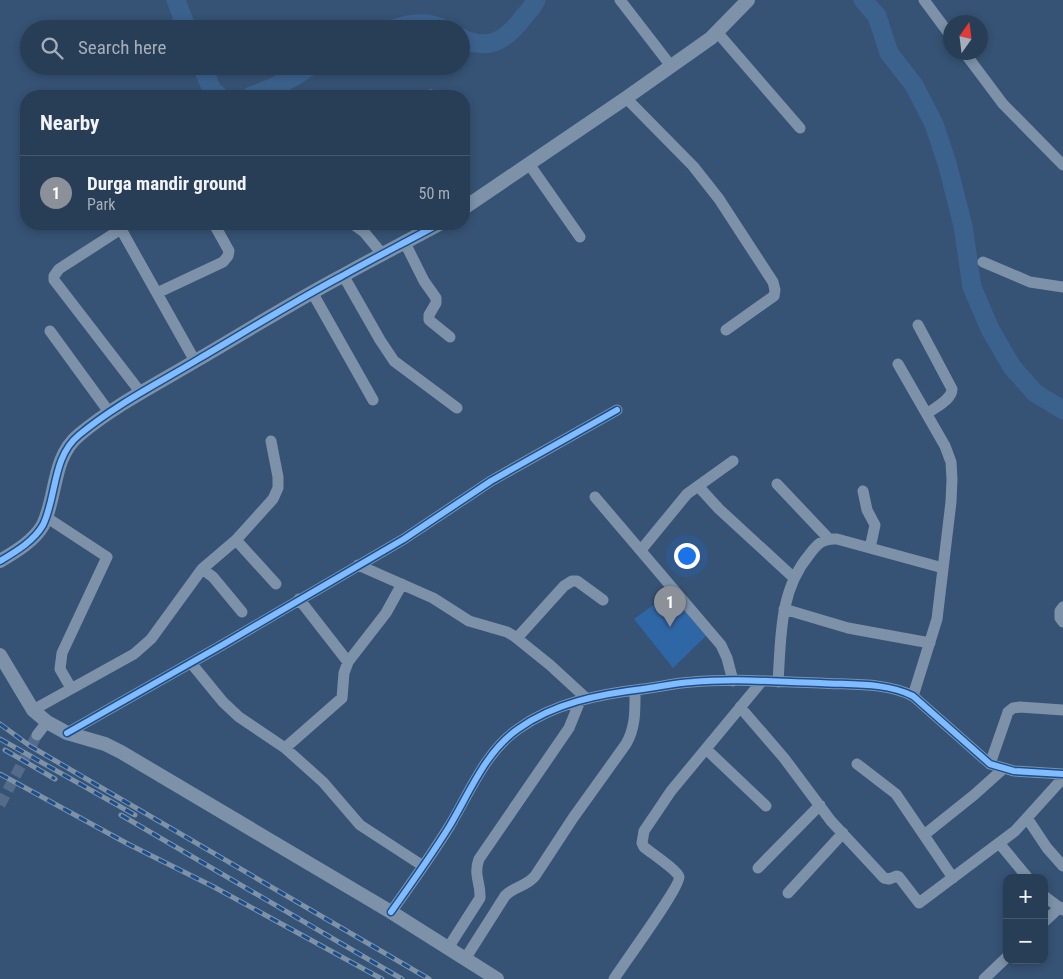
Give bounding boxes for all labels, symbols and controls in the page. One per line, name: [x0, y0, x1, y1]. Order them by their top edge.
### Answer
north arrow: [943, 15, 988, 60]
search box: [20, 20, 470, 75]
icon: search: [38, 34, 66, 62]
text: Search here: [78, 36, 166, 59]
text: Nearby: [40, 111, 99, 135]
text: Durga mandir ground: [87, 172, 246, 195]
text: 1: [52, 184, 60, 203]
text: 50 m: [418, 184, 450, 203]
text: Park: [87, 195, 116, 214]
your location: [674, 543, 700, 569]
pin: 1: [654, 586, 686, 627]
map controls: [1003, 874, 1048, 964]
button: +: [1003, 874, 1048, 919]
button: −: [1003, 919, 1048, 964]

